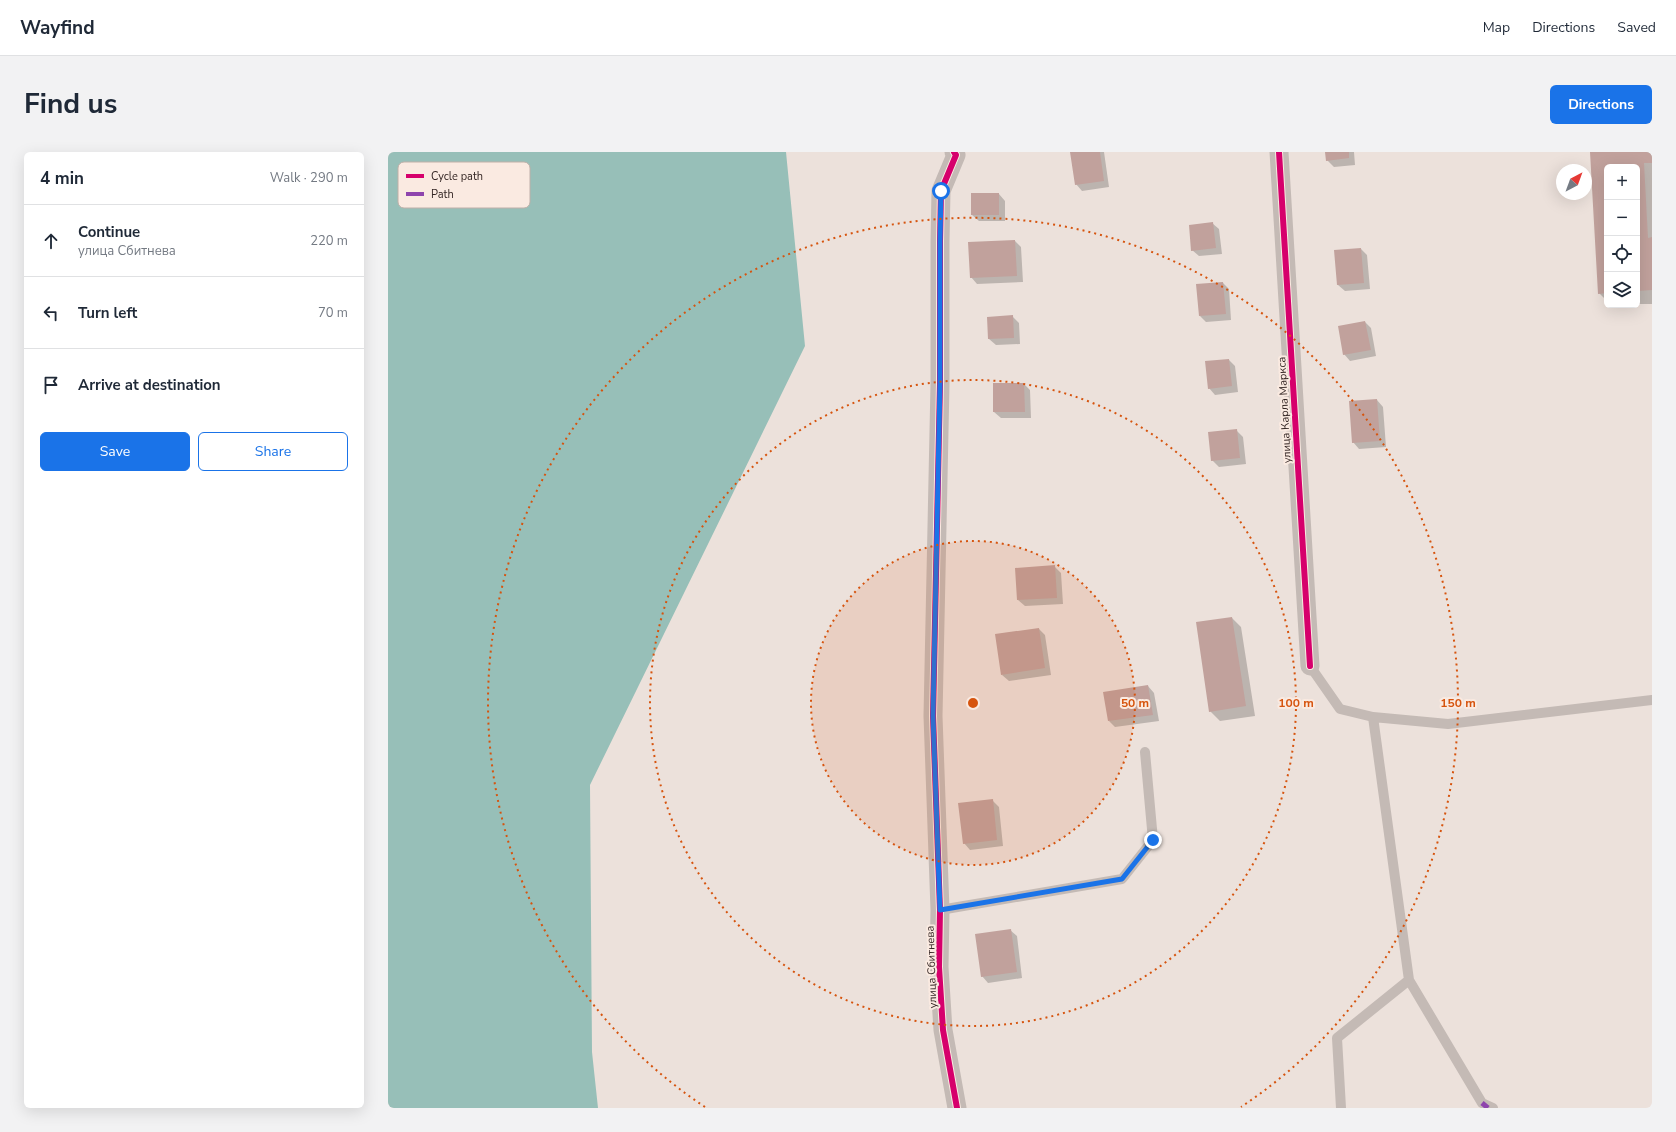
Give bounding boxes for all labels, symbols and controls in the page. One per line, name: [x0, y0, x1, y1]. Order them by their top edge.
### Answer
text: Wayfind: [20, 15, 95, 41]
text: Map: [1483, 18, 1510, 37]
text: Directions: [1532, 18, 1595, 37]
text: Saved: [1617, 18, 1656, 37]
text: Find us: [24, 85, 118, 123]
button: Directions: [1550, 85, 1652, 124]
legend: [398, 162, 530, 208]
north arrow: [1556, 164, 1592, 200]
map controls: [1604, 164, 1640, 308]
button: +: [1604, 164, 1640, 200]
text: 4 min: [40, 167, 84, 190]
text: Walk · 290 m: [270, 169, 348, 187]
text: Cycle path: [431, 169, 483, 184]
route start: [932, 182, 950, 200]
text: Path: [431, 187, 454, 202]
button: −: [1604, 200, 1640, 236]
text: Continue: [78, 222, 140, 242]
icon: ahead: [40, 230, 62, 252]
text: 220 m: [310, 232, 348, 250]
button: locate: [1604, 236, 1640, 272]
text: улица Сбитнева: [78, 242, 176, 260]
button: layers: [1604, 272, 1640, 308]
icon: left: [40, 302, 62, 324]
text: Turn left: [78, 303, 137, 323]
text: 70 m: [318, 304, 348, 322]
street label: улица Карла Маркса: [1274, 356, 1295, 464]
icon: arrive: [40, 374, 62, 396]
text: Arrive at destination: [78, 375, 221, 395]
button: Save: [40, 432, 190, 471]
button: Share: [198, 432, 348, 471]
text: 50 m: [1121, 695, 1149, 711]
text: 100 m: [1278, 695, 1314, 711]
text: 150 m: [1440, 695, 1476, 711]
centre of rings: [966, 696, 980, 710]
route end: [1144, 831, 1162, 849]
street label: улица Сбитнева: [923, 925, 940, 1009]

